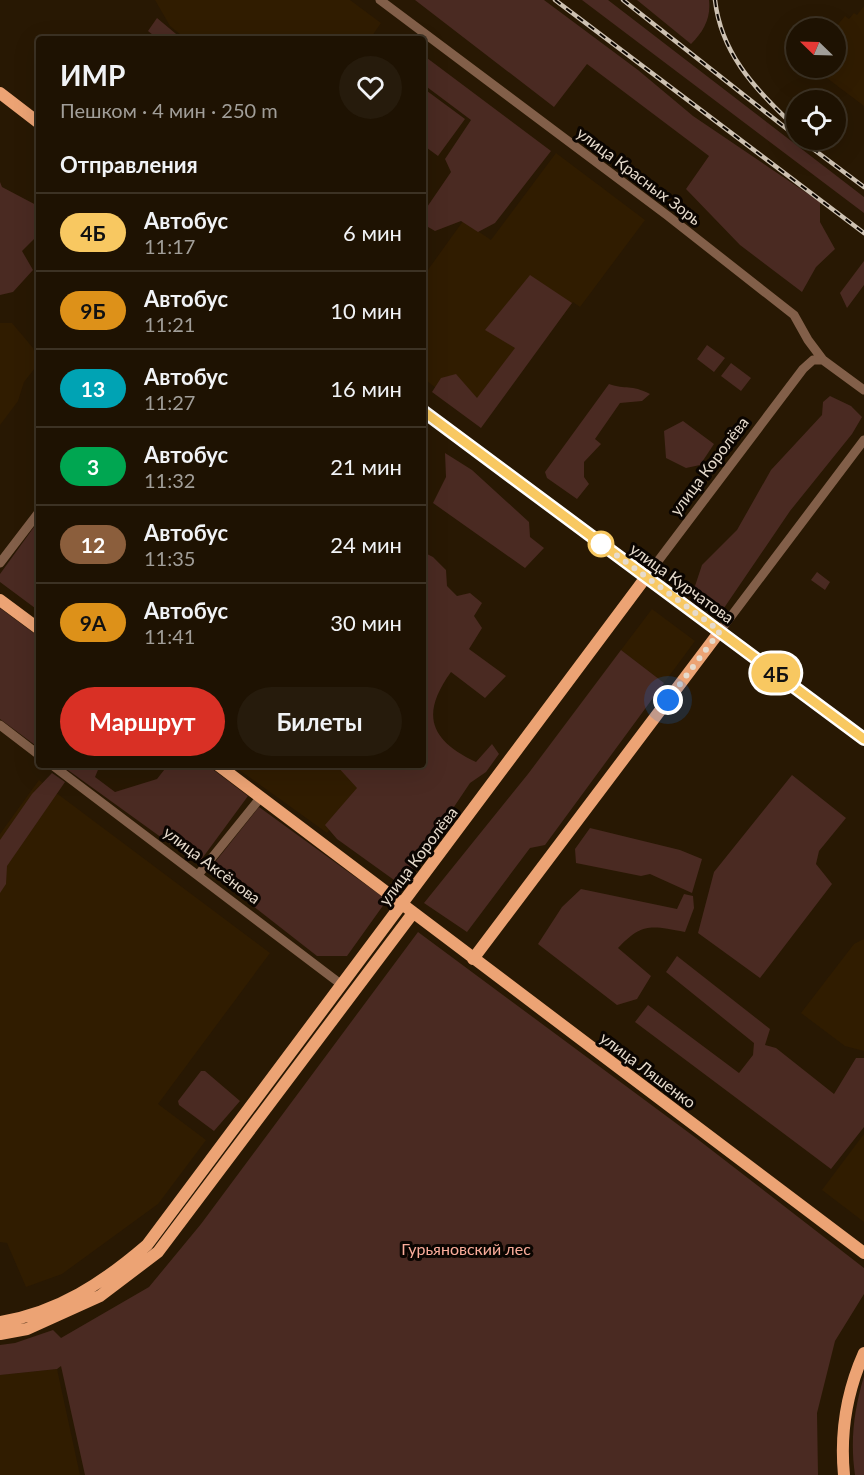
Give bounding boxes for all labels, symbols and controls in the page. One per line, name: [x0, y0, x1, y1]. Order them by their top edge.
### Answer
north arrow: [786, 18, 846, 78]
map controls: [786, 18, 846, 150]
button: heart: [339, 56, 402, 119]
text: ИМР: [60, 58, 125, 92]
button: locate: [786, 90, 846, 150]
text: Пешком · 4 мин · 250 m: [60, 98, 278, 122]
street label: улица Красных Зорь: [574, 123, 705, 229]
text: Отправления: [60, 151, 198, 178]
text: Автобус: [144, 207, 228, 234]
text: 6 мин: [343, 219, 402, 246]
text: 4Б: [80, 220, 106, 245]
text: 11:17: [144, 234, 195, 258]
text: Автобус: [144, 285, 228, 312]
text: 10 мин: [330, 297, 402, 324]
text: 9Б: [80, 298, 106, 323]
text: 11:21: [144, 312, 195, 336]
text: Автобус: [144, 363, 228, 390]
text: 16 мин: [330, 375, 402, 402]
text: 13: [81, 376, 105, 401]
text: 11:27: [144, 390, 195, 414]
street label: улица Королёва: [665, 413, 752, 519]
text: Автобус: [144, 441, 228, 468]
text: 21 мин: [330, 453, 402, 480]
text: 3: [87, 454, 99, 479]
text: 11:32: [144, 468, 195, 492]
text: Автобус: [144, 519, 228, 546]
text: 24 мин: [330, 531, 402, 558]
unlabelled marker: [588, 531, 614, 557]
text: 12: [81, 532, 105, 557]
street label: улица Курчатова: [627, 539, 738, 627]
text: 11:35: [144, 546, 195, 570]
text: Автобус: [144, 597, 228, 624]
text: 30 мин: [330, 609, 402, 636]
text: 9А: [80, 610, 106, 635]
text: 11:41: [144, 624, 195, 648]
line badge: 4Б: [749, 654, 803, 692]
text: 4Б: [763, 661, 789, 686]
your location: [653, 685, 683, 715]
button: Маршрут: [60, 687, 225, 756]
button: Билеты: [237, 687, 402, 756]
street label: улица Королёва: [374, 803, 461, 909]
street label: улица Аксёнова: [160, 822, 265, 907]
street label: улица Ляшенко: [597, 1027, 700, 1112]
park label: Гурьяновский лес: [401, 1239, 531, 1258]

